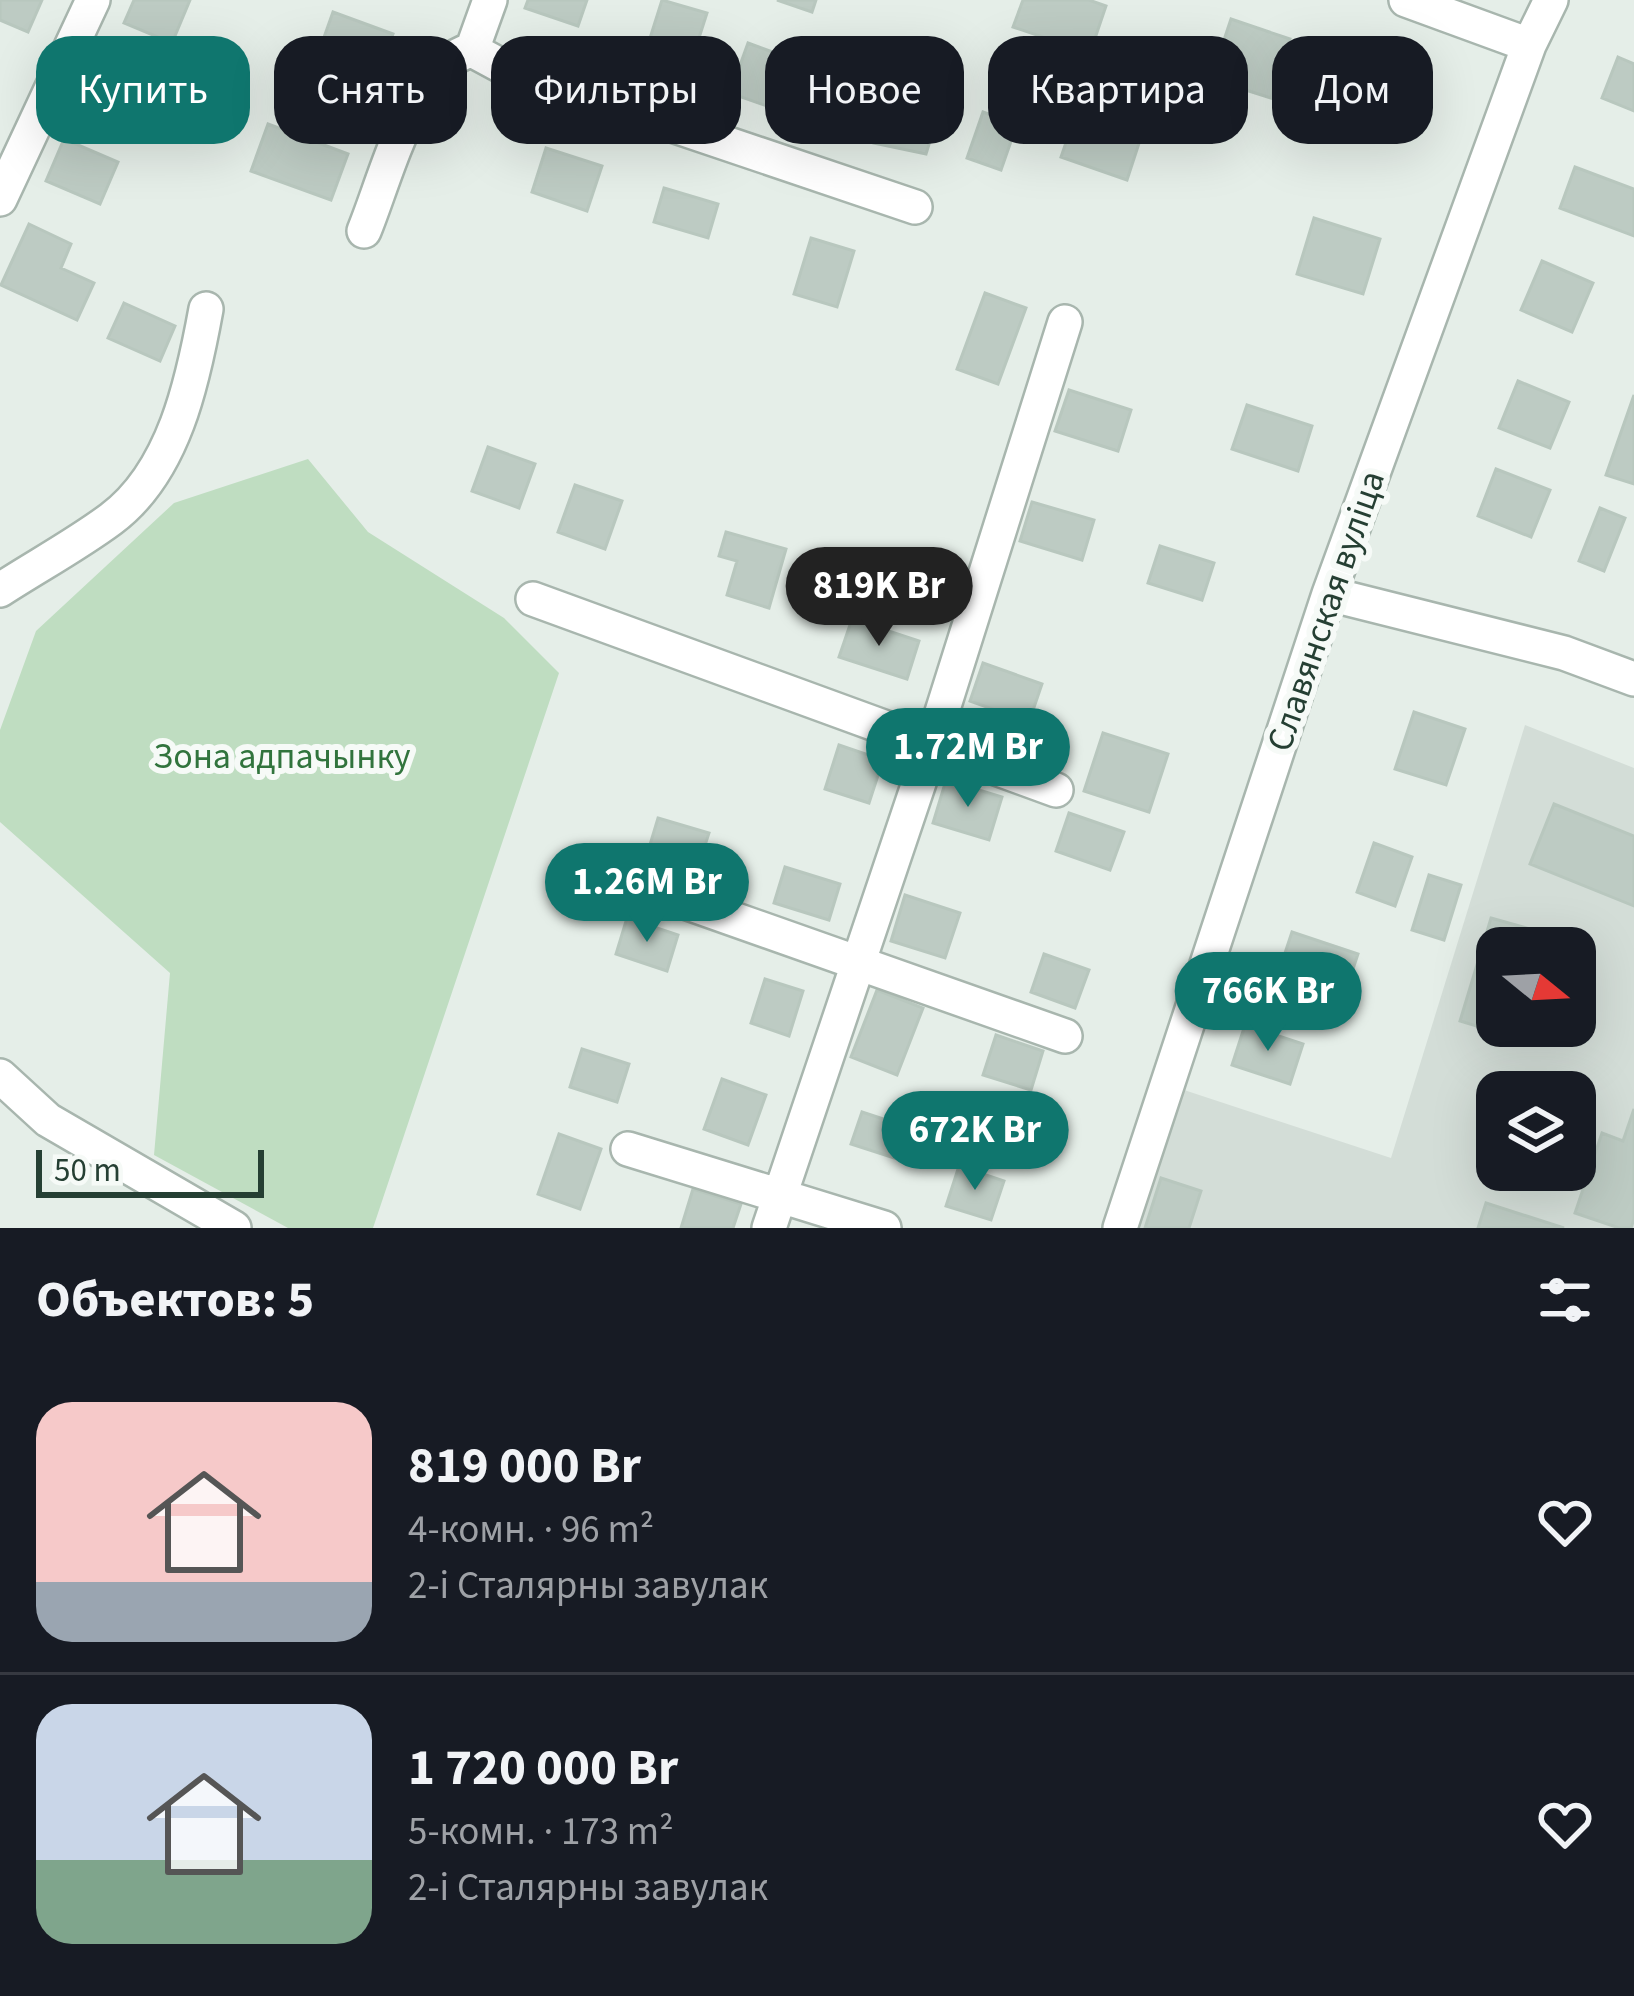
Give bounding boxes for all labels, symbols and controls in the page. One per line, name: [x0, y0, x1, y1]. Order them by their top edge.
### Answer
chip: Купить: [36, 36, 250, 144]
chip: Снять: [274, 36, 467, 144]
chip: Фильтры: [491, 36, 741, 144]
chip: Новое: [765, 36, 964, 144]
chip: Квартира: [988, 36, 1248, 144]
chip: Дом: [1272, 36, 1433, 144]
street label: Славянская вуліца: [1254, 464, 1398, 758]
pin: 819K Br: [768, 547, 990, 649]
text: 819K Br: [813, 558, 945, 614]
pin: 1.72M Br: [844, 708, 1092, 810]
text: 1.72M Br: [893, 719, 1043, 775]
park label: Зона адпачынку: [153, 731, 411, 782]
pin: 1.26M Br: [523, 843, 771, 945]
text: 1.26M Br: [572, 854, 722, 910]
north arrow: [1476, 927, 1596, 1047]
map controls: [1476, 927, 1596, 1191]
pin: 766K Br: [1157, 952, 1379, 1054]
text: 766K Br: [1202, 963, 1334, 1019]
button: layers: [1476, 1071, 1596, 1191]
pin: 672K Br: [864, 1091, 1086, 1193]
text: 672K Br: [909, 1102, 1041, 1158]
scale bar: [36, 1144, 264, 1197]
text: 50 m: [54, 1147, 121, 1194]
text: Объектов: 5: [36, 1264, 314, 1336]
icon: filters: [1532, 1267, 1598, 1333]
text: 819 000 Br: [408, 1430, 641, 1502]
icon: home: [132, 1450, 276, 1594]
icon: heart: [1532, 1489, 1598, 1555]
text: 4-комн. · 96 m²: [408, 1502, 654, 1558]
text: 2-і Сталярны завулак: [408, 1558, 768, 1614]
text: 1 720 000 Br: [408, 1732, 678, 1804]
icon: home: [132, 1752, 276, 1896]
icon: heart: [1532, 1791, 1598, 1857]
text: 5-комн. · 173 m²: [408, 1804, 674, 1860]
text: 2-і Сталярны завулак: [408, 1860, 768, 1916]

